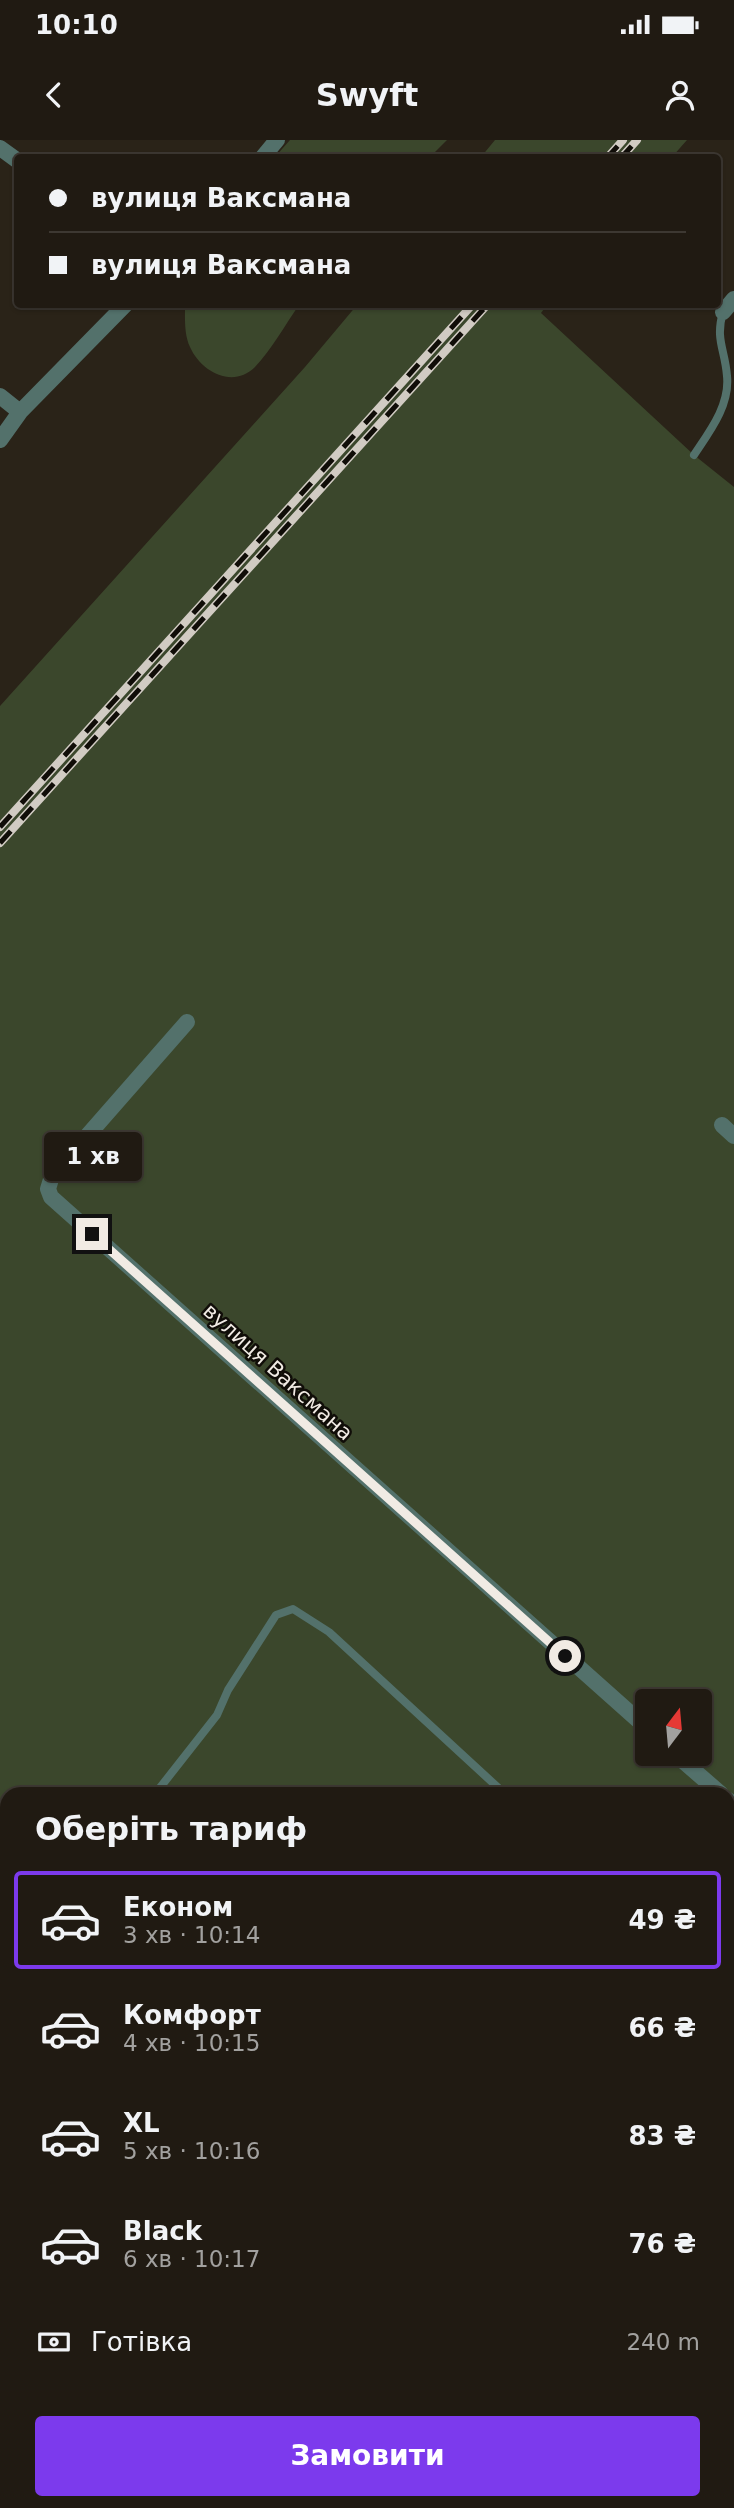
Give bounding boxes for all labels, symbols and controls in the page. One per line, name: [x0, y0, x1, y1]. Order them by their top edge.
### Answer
text: 10:10: [35, 10, 118, 40]
icon: back: [35, 76, 73, 114]
text: Swyft: [316, 76, 418, 114]
icon: person: [661, 76, 699, 114]
text: вулиця Ваксмана: [91, 183, 351, 213]
text: вулиця Ваксмана: [91, 250, 351, 280]
callout: 1 хв: [43, 1132, 141, 1182]
text: 1 хв: [66, 1143, 120, 1169]
route end: [76, 1218, 108, 1250]
street label: вулиця Ваксмана: [199, 1299, 357, 1445]
route start: [549, 1640, 581, 1672]
north arrow: [635, 1689, 712, 1766]
map controls: [635, 1689, 712, 1766]
text: Оберіть тариф: [35, 1810, 307, 1848]
icon: car: [39, 1889, 102, 1952]
text: Економ: [123, 1892, 233, 1922]
text: 49 ₴: [628, 1905, 696, 1935]
text: 3 хв · 10:14: [123, 1922, 260, 1948]
icon: car: [39, 1997, 102, 2060]
text: Комфорт: [123, 2000, 261, 2030]
text: 66 ₴: [628, 2013, 696, 2043]
text: 4 хв · 10:15: [123, 2030, 260, 2056]
icon: car: [39, 2105, 102, 2168]
text: XL: [123, 2108, 160, 2138]
text: 83 ₴: [628, 2121, 696, 2151]
text: 5 хв · 10:16: [123, 2138, 260, 2164]
icon: car: [39, 2213, 102, 2276]
text: Black: [123, 2216, 202, 2246]
text: 76 ₴: [628, 2229, 696, 2259]
text: 6 хв · 10:17: [123, 2246, 260, 2272]
icon: cash: [35, 2323, 73, 2361]
text: Готівка: [91, 2327, 192, 2357]
text: 240 m: [626, 2329, 700, 2355]
button: Замовити: [35, 2416, 700, 2496]

